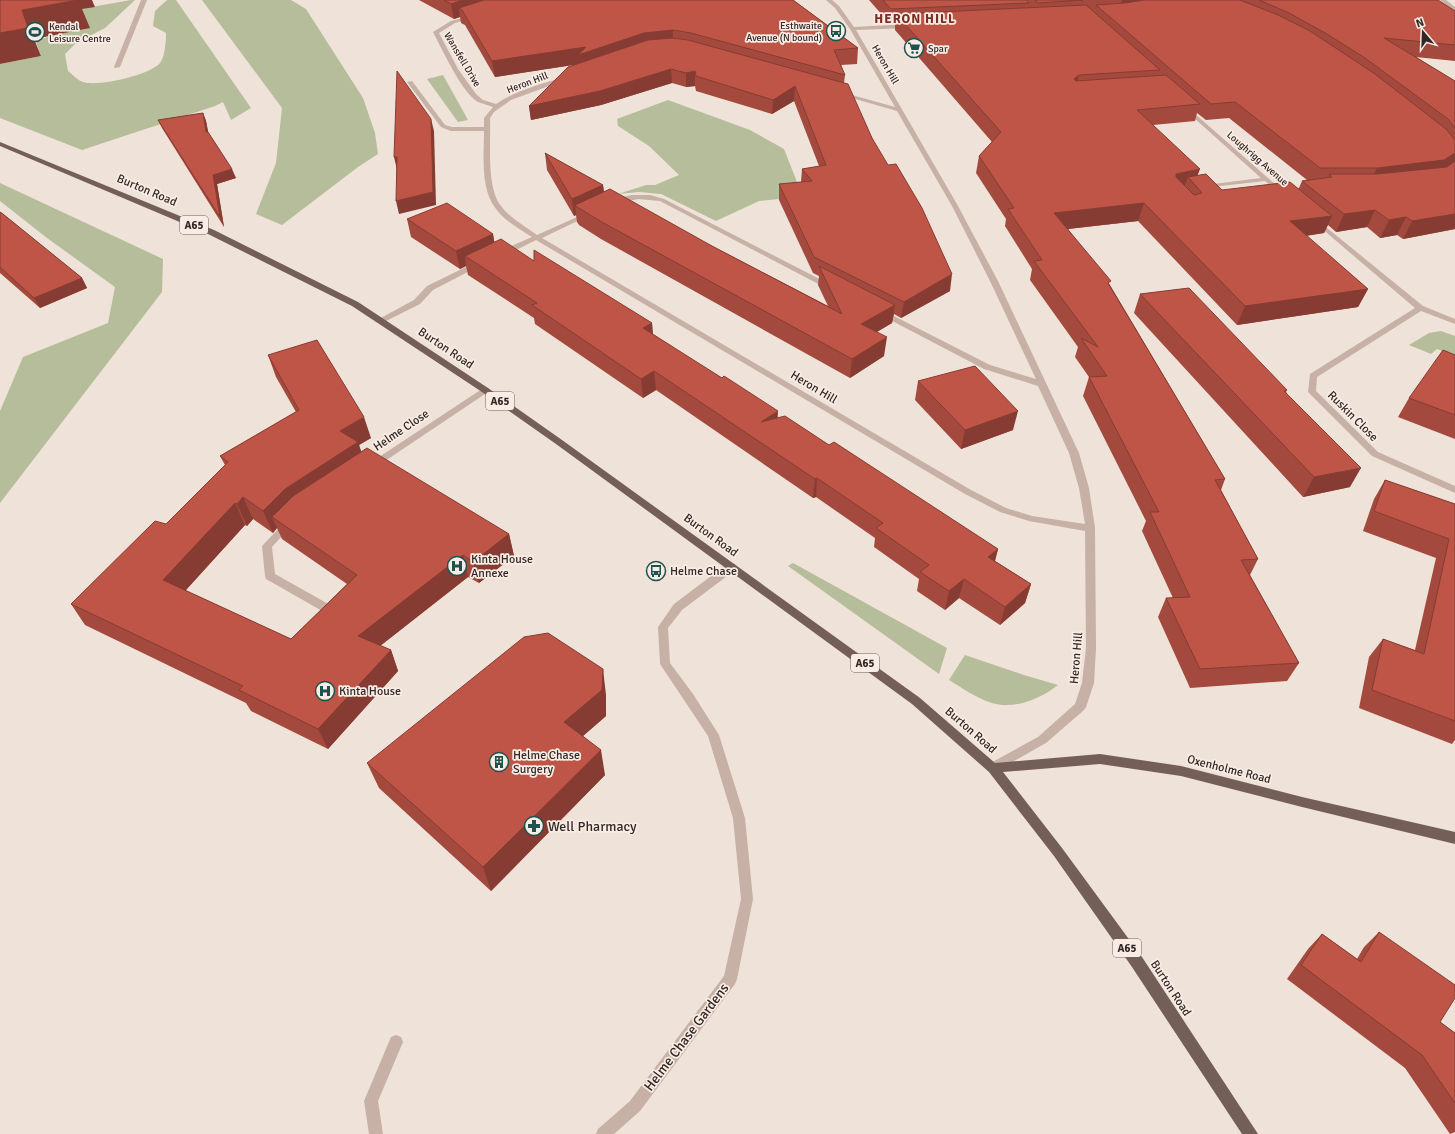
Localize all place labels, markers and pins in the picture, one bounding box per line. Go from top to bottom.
place label: Esthwaite Avenue (N bound) [746,20,822,44]
bus stop icon: Esthwaite Avenue (N bound) [825,20,847,42]
sports icon: Kendal Leisure Centre [24,21,46,43]
place label: Kendal Leisure Centre [49,21,111,45]
supermarket icon: Spar [903,37,925,59]
place label: Spar [928,43,948,55]
place label: Kinta House Annexe [471,552,533,581]
hospital icon: Kinta House Annexe [446,555,468,577]
bus stop icon: Helme Chase [645,560,667,582]
place label: Helme Chase [670,564,737,579]
hospital icon: Kinta House [314,680,336,702]
place label: Kinta House [339,684,401,699]
place label: Helme Chase Surgery [513,748,580,777]
building icon: Helme Chase Surgery [488,751,510,773]
pharmacy icon: Well Pharmacy [523,815,545,837]
place label: Well Pharmacy [548,818,637,835]

